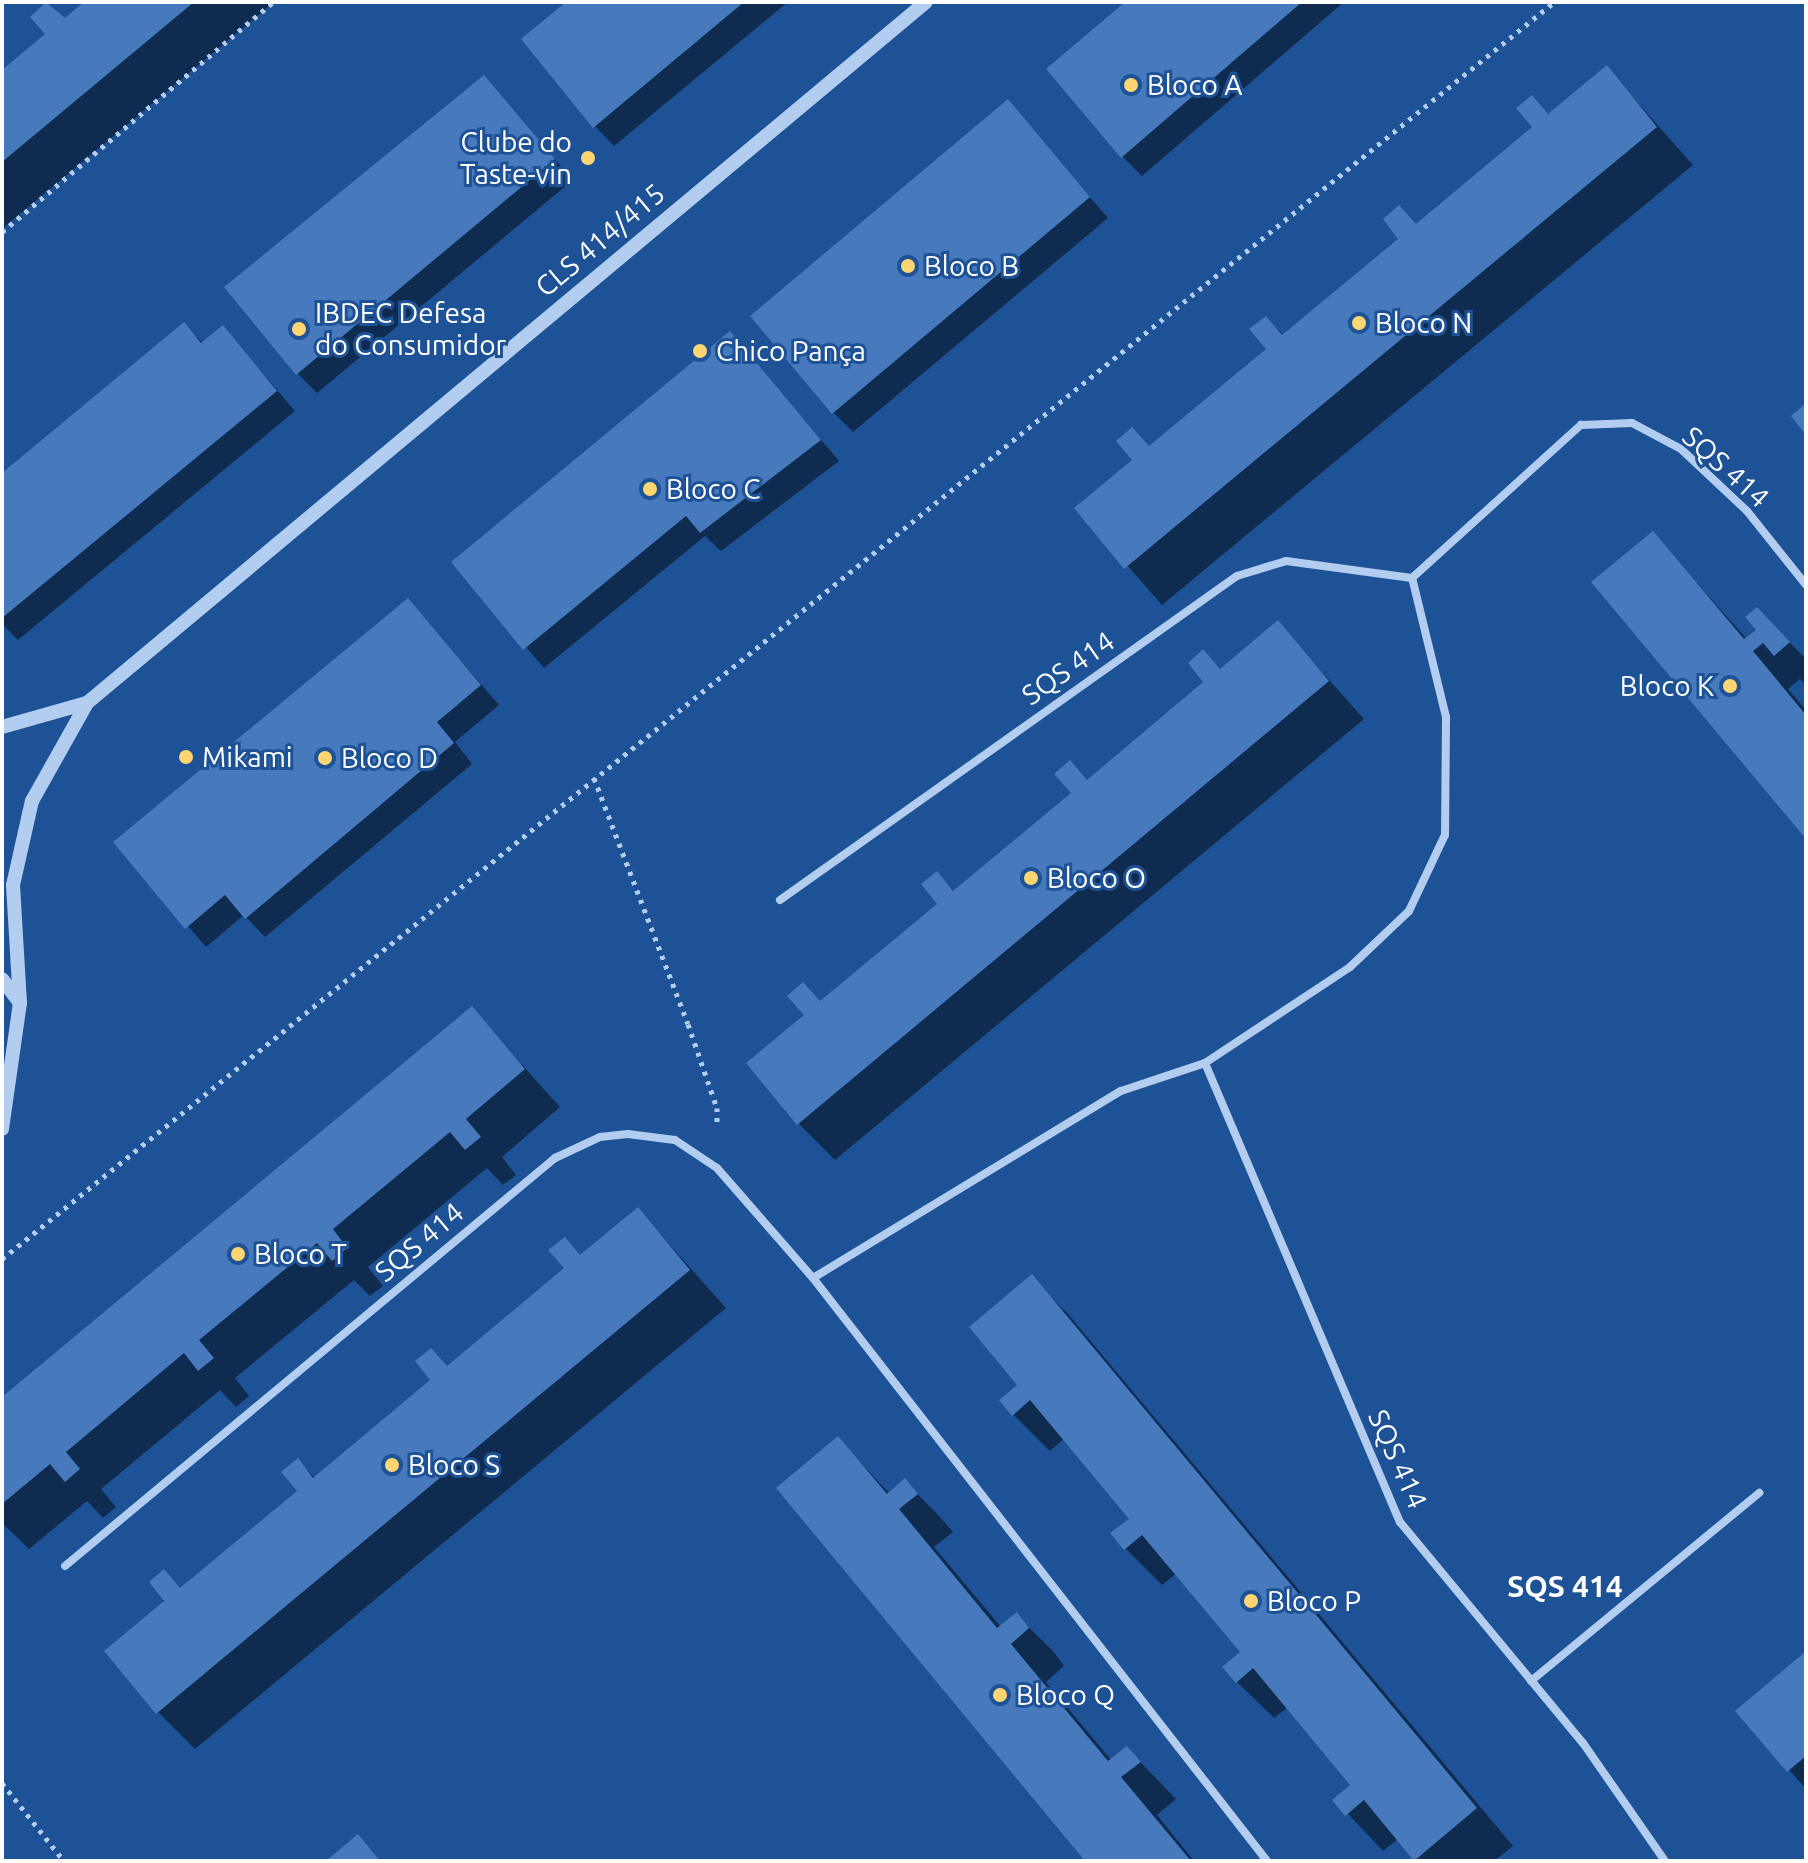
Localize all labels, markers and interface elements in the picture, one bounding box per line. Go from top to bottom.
place label: Bloco A [1147,68,1242,102]
marker: Bloco A [1122,76,1140,94]
place label: Clube do Taste-vin [460,125,572,191]
marker: Clube do Taste-vin [579,149,597,167]
street label: CLS 414/415 [529,176,671,304]
place label: Bloco B [924,249,1019,283]
marker: Bloco B [899,257,917,275]
place label: IBDEC Defesa do Consumidor [315,296,506,362]
place label: Bloco N [1375,306,1472,340]
marker: Bloco N [1350,314,1368,332]
marker: IBDEC Defesa do Consumidor [290,320,308,338]
place label: Chico Pança [716,334,866,368]
marker: Chico Pança [691,342,709,360]
street label: SQS 414 [1676,419,1776,515]
place label: Bloco C [666,472,760,506]
marker: Bloco C [641,480,659,498]
street label: SQS 414 [1015,624,1121,712]
place label: Bloco K [1620,669,1714,703]
marker: Bloco K [1721,677,1739,695]
place label: Mikami [202,740,293,774]
place label: Bloco D [341,741,438,775]
marker: Mikami [177,748,195,766]
marker: Bloco D [316,749,334,767]
place label: Bloco O [1047,861,1146,895]
marker: Bloco O [1022,869,1040,887]
street label: SQS 414 [368,1195,470,1289]
place label: Bloco T [254,1237,347,1271]
marker: Bloco T [229,1245,247,1263]
street label: SQS 414 [1361,1404,1435,1514]
place label: Bloco S [408,1448,500,1482]
marker: Bloco S [383,1456,401,1474]
district label: SQS 414 [1507,1568,1623,1604]
place label: Bloco P [1267,1584,1361,1618]
marker: Bloco P [1242,1592,1260,1610]
place label: Bloco Q [1016,1678,1115,1712]
marker: Bloco Q [991,1686,1009,1704]

